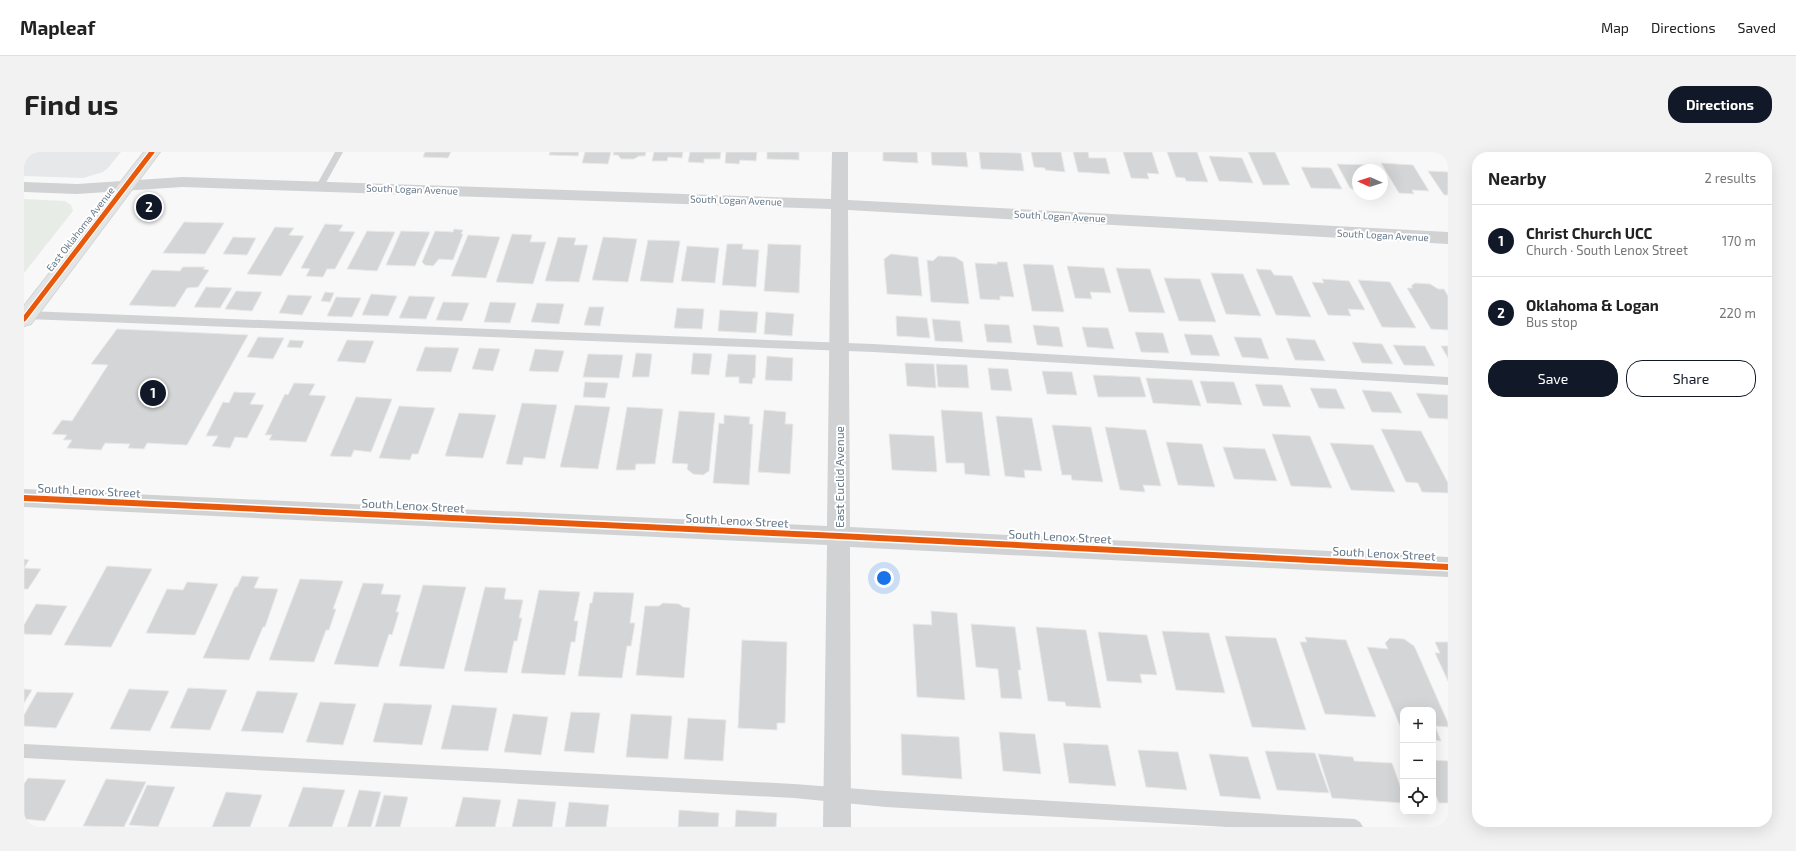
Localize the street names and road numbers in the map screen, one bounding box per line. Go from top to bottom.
street label: South Logan Avenue [366,181,458,197]
street label: East Oklahoma Avenue [43,184,117,274]
street label: South Logan Avenue [690,192,782,208]
street label: South Logan Avenue [1014,208,1106,224]
street label: South Logan Avenue [1337,227,1429,243]
street label: East Euclid Avenue [832,426,846,528]
street label: South Lenox Street [37,480,141,500]
street label: South Lenox Street [361,495,465,515]
street label: South Lenox Street [685,510,789,530]
street label: South Lenox Street [1008,526,1112,546]
street label: South Lenox Street [1332,543,1436,563]

